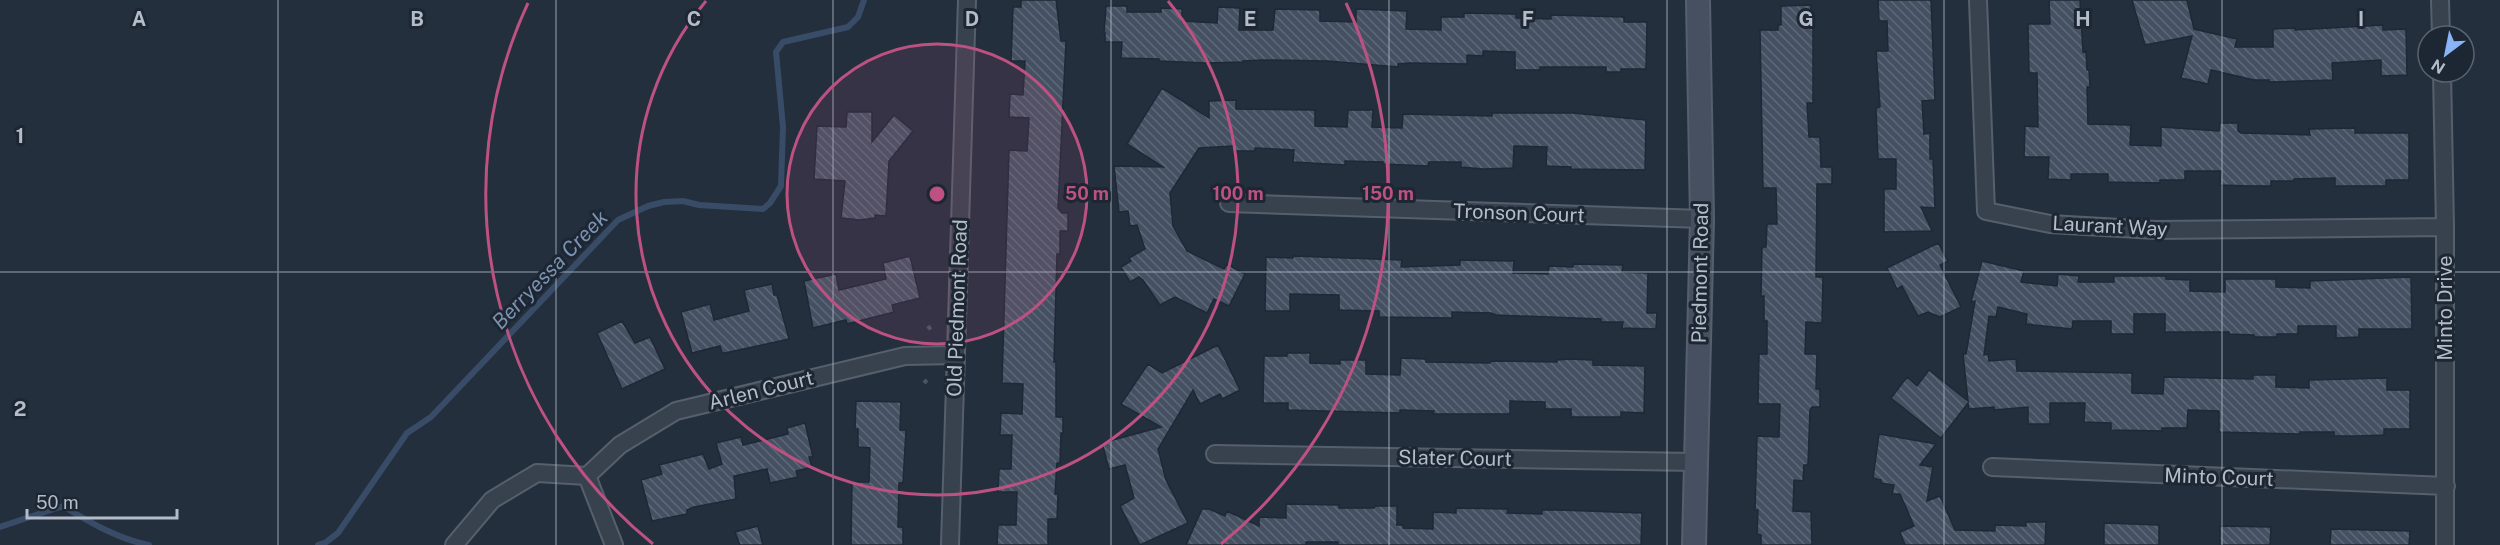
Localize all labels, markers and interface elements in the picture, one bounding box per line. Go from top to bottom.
text: A [132,7,146,31]
text: B [410,7,424,31]
text: C [687,7,701,31]
text: D [965,7,979,31]
text: E [1244,7,1256,31]
text: F [1522,7,1534,31]
text: G [1798,7,1814,31]
text: H [2075,7,2091,31]
text: I [2358,7,2364,31]
north arrow [2416,24,2476,84]
text: N [2428,55,2449,78]
text: 1 [16,124,24,148]
text: 50 m [1065,183,1109,204]
text: 100 m [1212,183,1264,204]
text: 150 m [1362,183,1414,204]
centre of rings [927,184,947,204]
street label: Tronson Court [1453,199,1585,227]
street label: Piedmont Road [1687,202,1713,344]
water label: Berryessa Creek [487,205,613,334]
street label: Laurant Way [2052,211,2169,241]
street label: Old Piedmont Road [942,219,972,397]
street label: Minto Drive [2433,255,2457,361]
street label: Arlen Court [706,365,816,415]
text: 2 [14,397,26,421]
street label: Slater Court [1398,445,1512,471]
street label: Minto Court [2164,463,2274,491]
scale bar [27,482,177,520]
text: 50 m [36,492,79,513]

